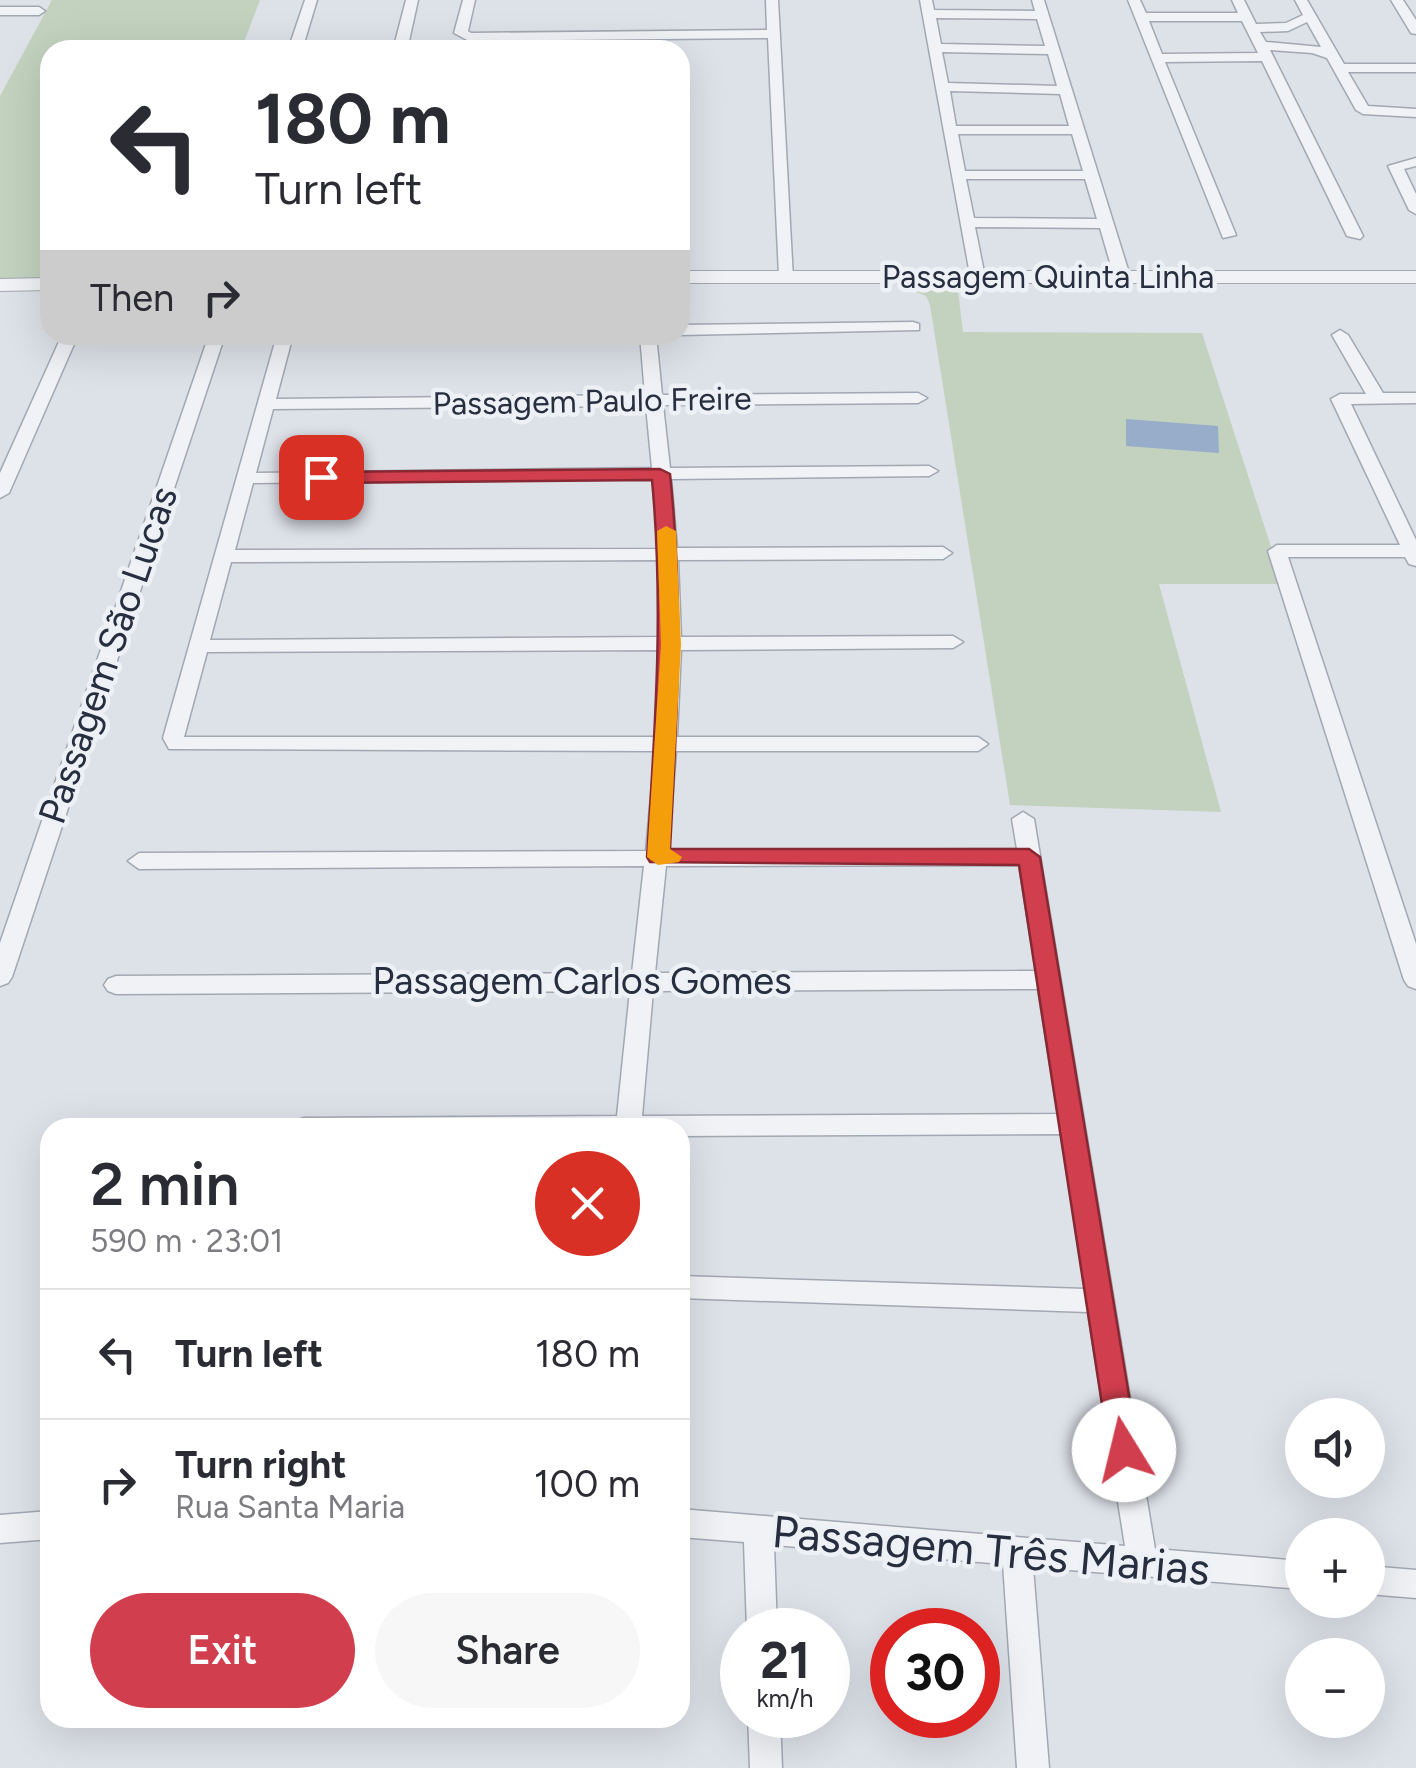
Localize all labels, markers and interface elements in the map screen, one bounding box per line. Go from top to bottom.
text: 180 m [255,76,450,161]
icon: left [90,80,220,210]
text: Turn left [255,161,422,215]
street label: Passagem Quinta Linha [882,258,1214,296]
icon: right [194,270,249,325]
text: Then [90,275,174,321]
street label: Passagem Paulo Freire [432,379,752,423]
pin [279,435,364,520]
icon: arrive [294,450,349,505]
street label: Passagem São Lucas [29,480,187,830]
street label: Passagem Carlos Gomes [372,958,792,1004]
text: 2 min [90,1148,239,1220]
button: close [535,1151,640,1256]
text: 590 m · 23:01 [90,1222,283,1260]
icon: left [90,1327,145,1382]
text: Turn left [175,1331,323,1377]
text: 180 m [535,1331,640,1377]
position arrow [1072,1398,1176,1502]
map controls [1285,1398,1385,1738]
button: sound [1285,1398,1385,1498]
text: Turn right [175,1442,347,1488]
icon: right [90,1457,145,1512]
text: 100 m [534,1461,640,1507]
text: Rua Santa Maria [175,1488,405,1526]
street label: Passagem Três Marias [770,1504,1212,1596]
button: + [1285,1518,1385,1618]
button: Exit [90,1593,355,1708]
button: Share [375,1593,640,1708]
speed limit sign: 30 [870,1608,1000,1738]
text: 21 [760,1630,810,1691]
button: − [1285,1638,1385,1738]
text: km/h [756,1683,814,1713]

